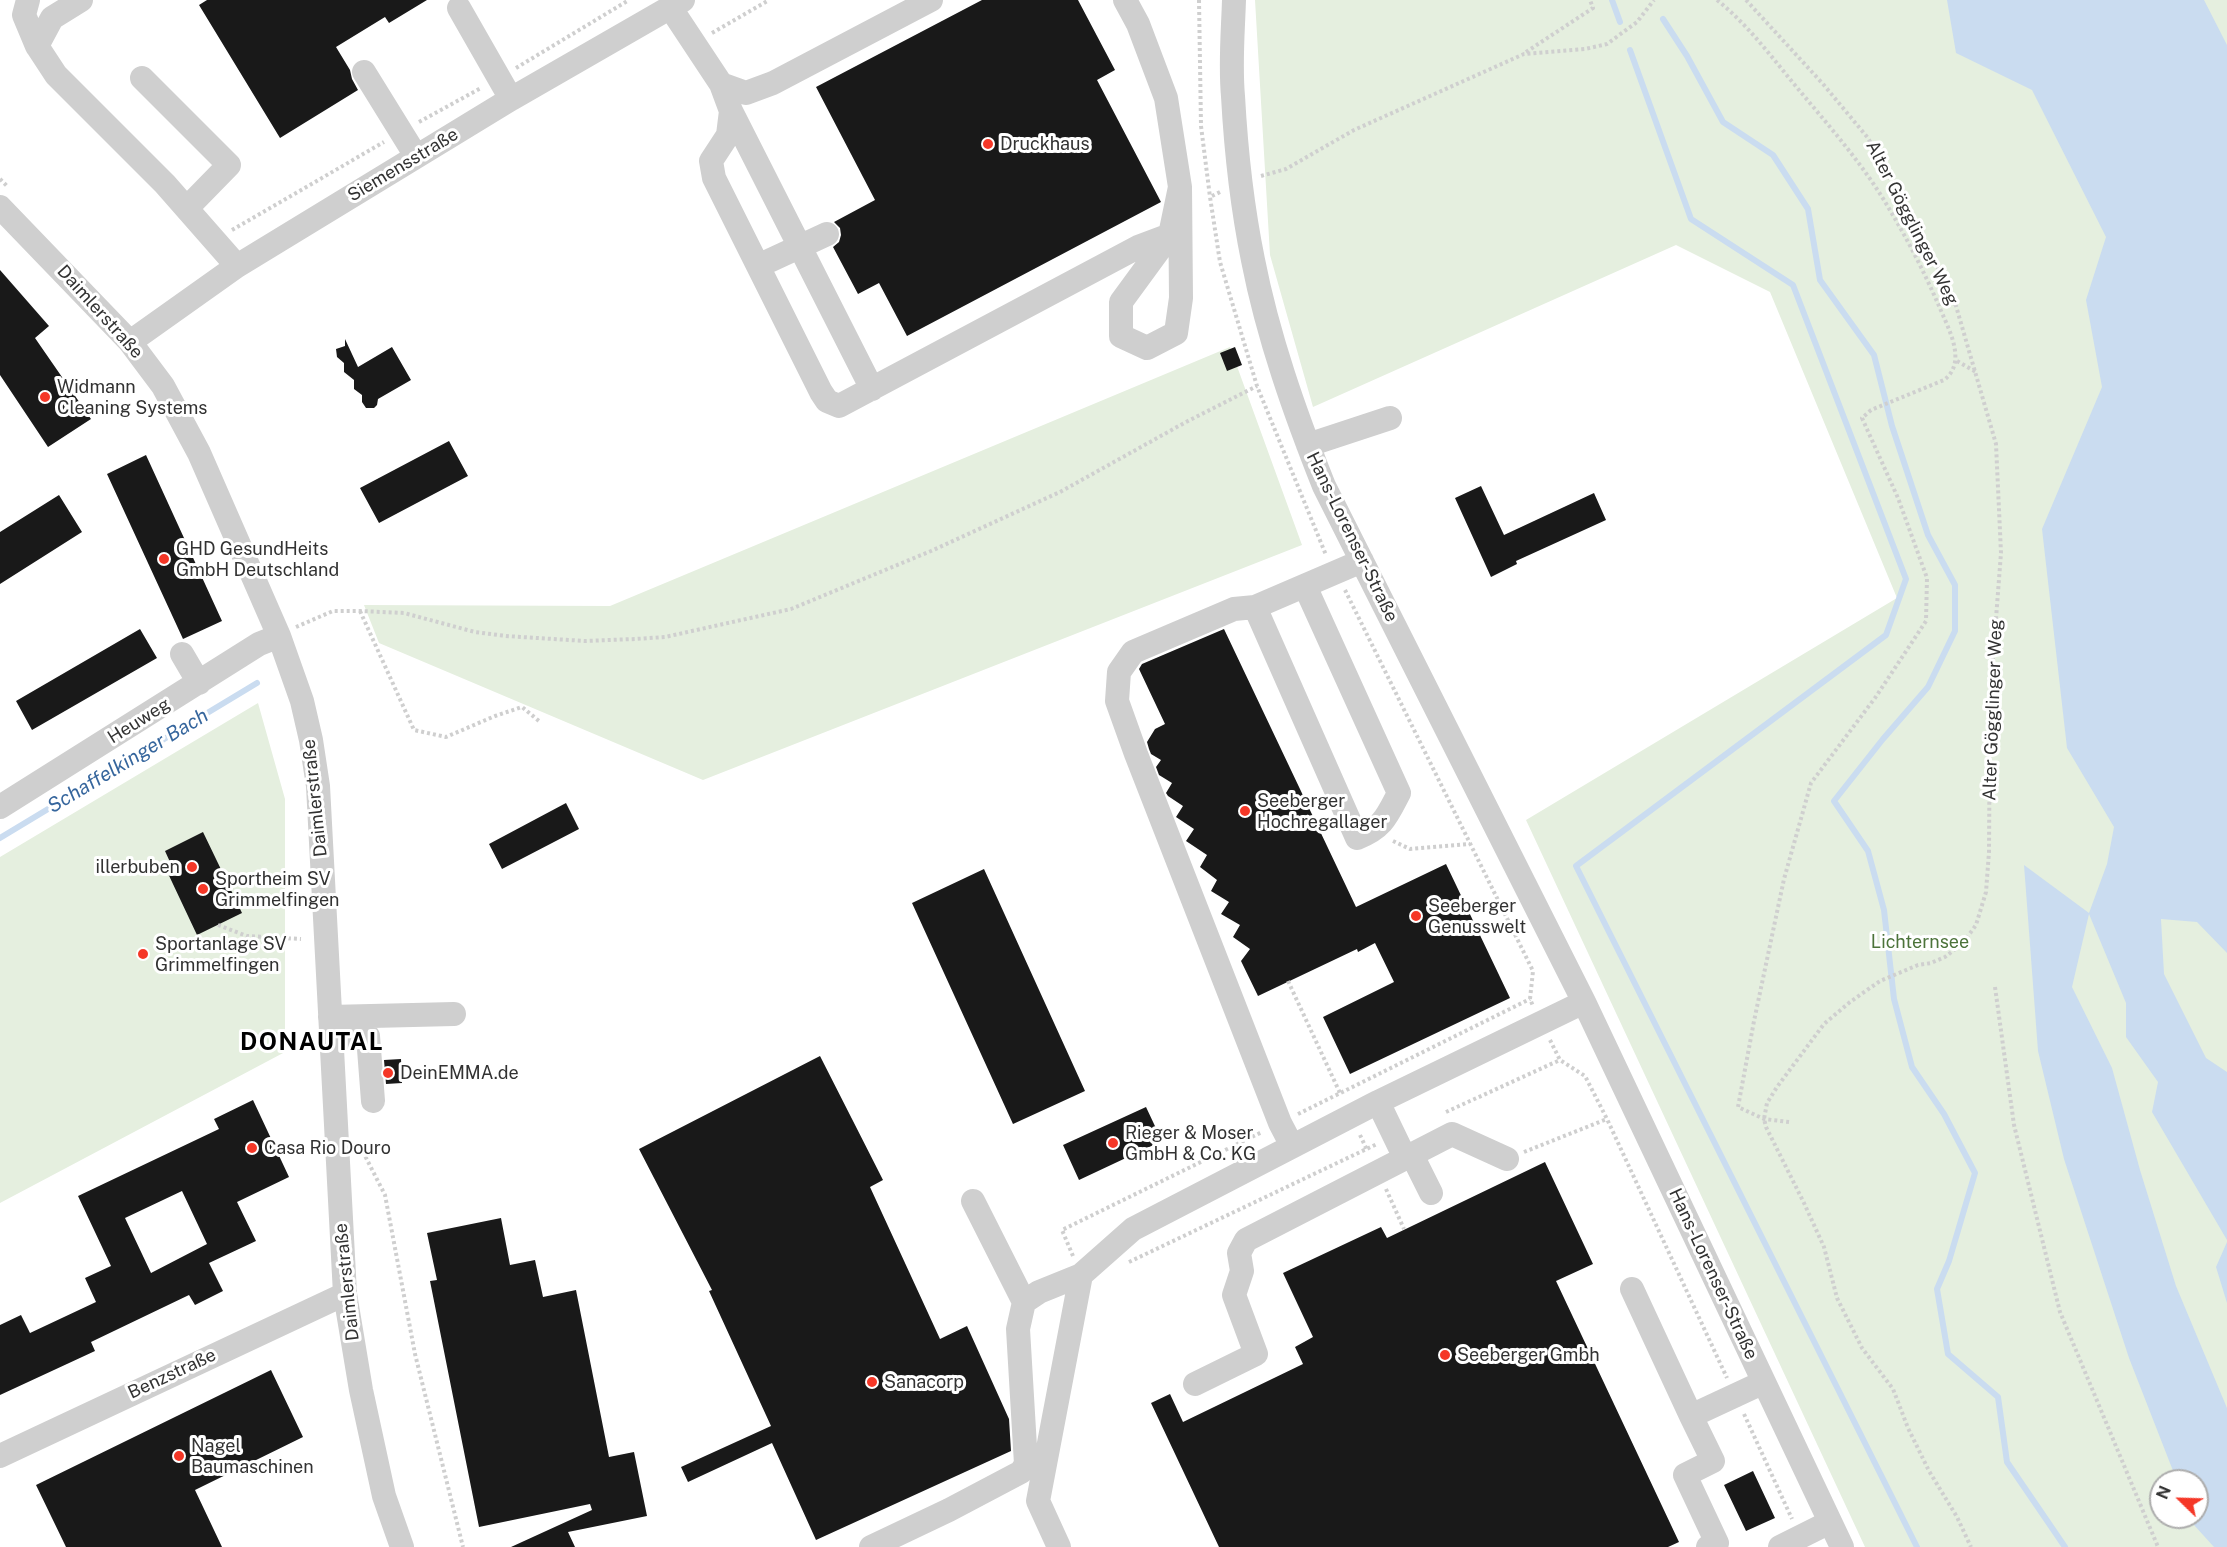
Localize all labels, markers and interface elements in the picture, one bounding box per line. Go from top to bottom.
street label: Siemensstraße [344,123,462,207]
place label: Druckhaus [1000,133,1090,155]
marker: Druckhaus [981,137,995,151]
street label: Alter Gögglinger Weg [1861,137,1963,309]
street label: Daimlerstraße [52,261,148,363]
place label: Widmann Cleaning Systems [57,376,207,418]
marker: Widmann Cleaning Systems [38,390,52,404]
street label: Hans-Lorenser-Straße [1301,449,1403,625]
place label: GHD GesundHeits GmbH Deutschland [176,538,339,580]
marker: GHD GesundHeits GmbH Deutschland [157,552,171,566]
street label: Alter Gögglinger Weg [1979,619,2007,801]
street label: Heuweg [104,693,174,749]
water label: Schaffelkinger Bach [43,703,213,819]
street label: Daimlerstraße [298,738,332,858]
place label: Seeberger Hochregallager [1257,790,1387,832]
marker: Seeberger Hochregallager [1238,804,1252,818]
place label: illerbuben [95,856,180,878]
marker: illerbuben [185,860,199,874]
place label: Sportheim SV Grimmelfingen [215,868,339,910]
marker: Sportheim SV Grimmelfingen [196,882,210,896]
place label: Seeberger Genusswelt [1428,895,1526,938]
marker: Seeberger Genusswelt [1409,909,1423,923]
park label: Lichternsee [1871,931,1969,953]
place label: Sportanlage SV Grimmelfingen [155,933,287,976]
marker: Sportanlage SV Grimmelfingen [136,947,150,961]
district label: DONAUTAL [240,1029,384,1057]
place label: DeinEMMA.de [400,1062,519,1084]
marker: DeinEMMA.de [381,1066,395,1080]
place label: Rieger & Moser GmbH & Co. KG [1125,1122,1256,1164]
marker: Rieger & Moser GmbH & Co. KG [1106,1136,1120,1150]
place label: Casa Rio Douro [264,1137,391,1159]
marker: Casa Rio Douro [245,1141,259,1155]
street label: Hans-Lorenser-Straße [1664,1185,1762,1363]
street label: Daimlerstraße [330,1222,364,1342]
street label: Benzstraße [125,1344,219,1404]
place label: Seeberger Gmbh [1457,1344,1600,1366]
marker: Seeberger Gmbh [1438,1348,1452,1362]
place label: Sanacorp [884,1371,964,1393]
marker: Sanacorp [865,1375,879,1389]
place label: Nagel Baumaschinen [191,1435,314,1478]
marker: Nagel Baumaschinen [172,1449,186,1463]
north arrow [2149,1469,2209,1529]
text: N [2153,1483,2175,1502]

